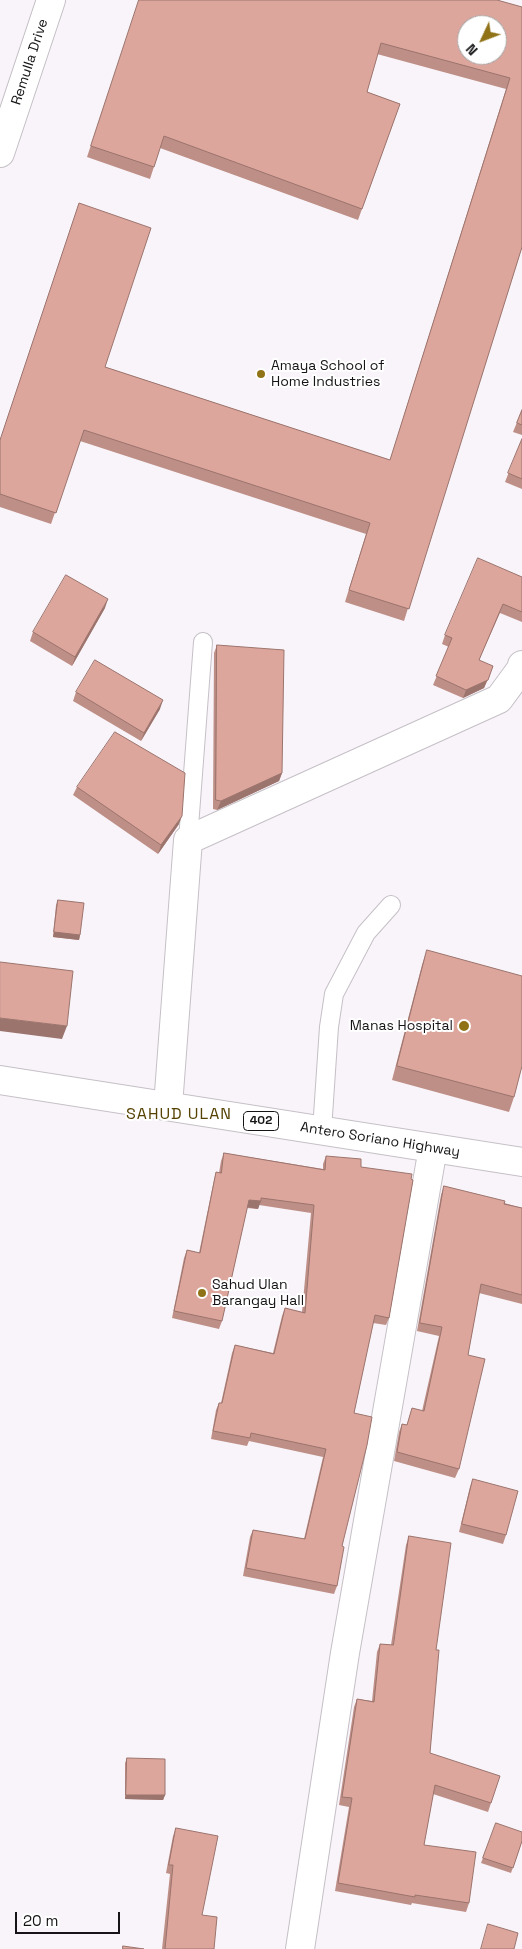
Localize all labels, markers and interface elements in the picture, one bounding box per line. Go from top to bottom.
north arrow [457,15,507,65]
street label: Remulla Drive [8,17,52,107]
text: N [462,40,482,59]
place label: Amaya School of Home Industries [271,358,384,391]
marker: Amaya School of Home Industries [255,368,267,380]
place label: Manas Hospital [350,1018,453,1034]
marker: Manas Hospital [457,1019,471,1033]
district label: SAHUD ULAN [125,1105,233,1125]
road number: 402 [244,1112,278,1130]
street label: Antero Soriano Highway [299,1119,461,1161]
place label: Sahud Ulan Barangay Hall [212,1277,304,1310]
marker: Sahud Ulan Barangay Hall [196,1287,208,1299]
scale bar [18,1902,122,1934]
text: 20 m [23,1911,58,1930]

